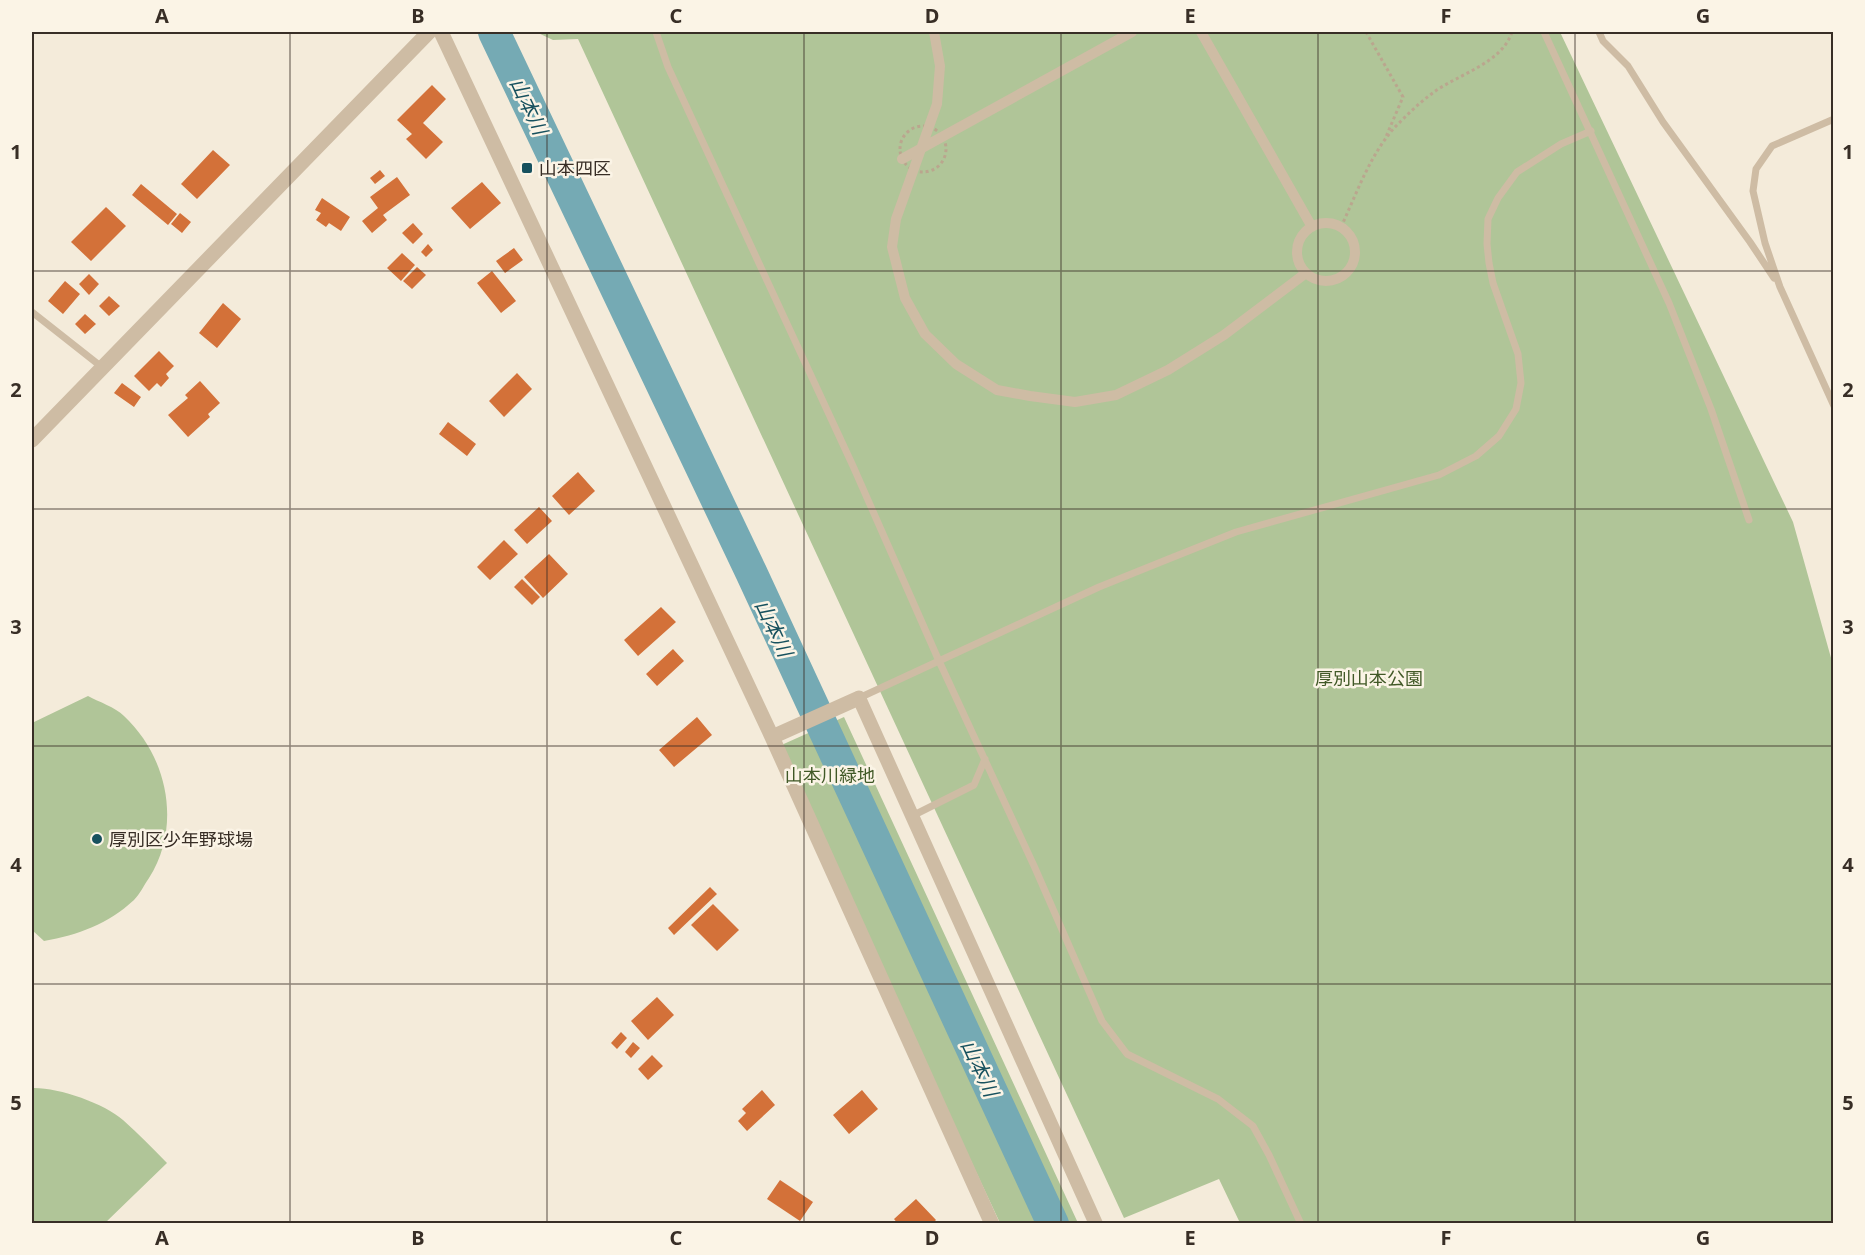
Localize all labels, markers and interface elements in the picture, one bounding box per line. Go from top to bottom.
text: A [155,2,169,29]
text: B [411,2,425,29]
text: C [670,2,683,29]
text: D [925,2,939,29]
text: E [1184,2,1196,29]
text: F [1441,2,1451,29]
text: G [1696,2,1710,29]
water label: 山本川 [504,73,555,141]
text: 1 [10,138,22,165]
text: 1 [1842,138,1854,165]
place label: 山本四区 [539,156,611,180]
marker: 山本四区 [520,161,534,175]
text: 2 [10,376,22,403]
text: 2 [1842,376,1854,403]
water label: 山本川 [749,595,800,663]
text: 3 [10,613,22,640]
text: 3 [1842,613,1854,640]
park label: 厚別山本公園 [1315,666,1423,690]
park label: 山本川緑地 [785,763,875,787]
place label: 厚別区少年野球場 [109,827,253,851]
marker: 厚別区少年野球場 [90,832,104,846]
text: 4 [10,851,22,878]
text: 4 [1842,851,1854,878]
water label: 山本川 [955,1035,1006,1103]
text: 5 [10,1089,22,1116]
text: 5 [1842,1089,1854,1116]
text: A [155,1224,169,1251]
text: B [411,1224,425,1251]
text: C [670,1224,683,1251]
text: D [925,1224,939,1251]
text: E [1184,1224,1196,1251]
text: F [1441,1224,1451,1251]
text: G [1696,1224,1710,1251]

